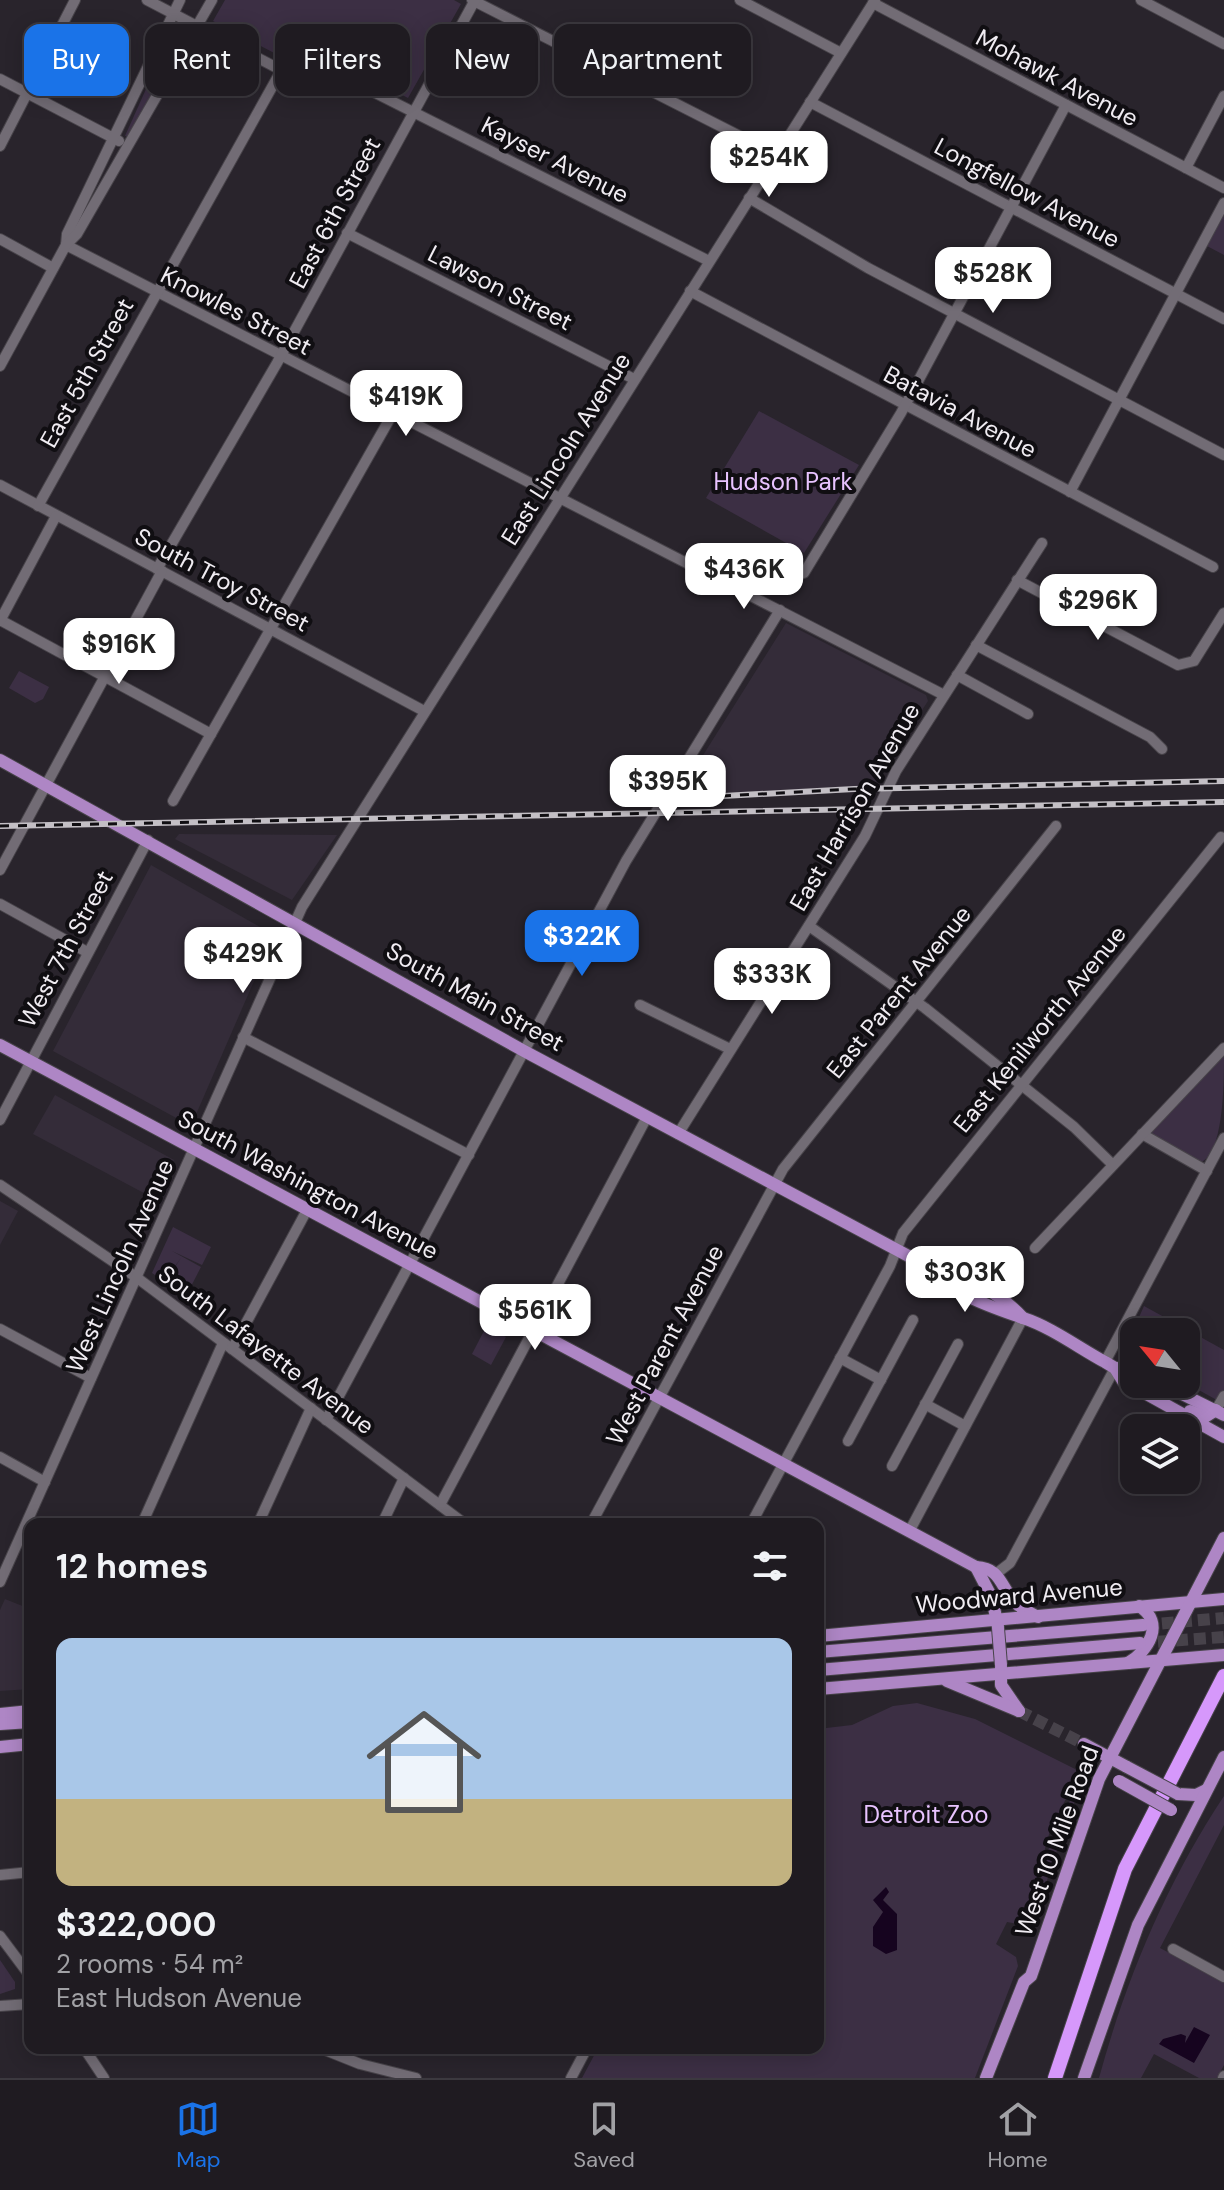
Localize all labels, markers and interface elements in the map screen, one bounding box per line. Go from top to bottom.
street label: Mohawk Avenue [971,22,1144,133]
chip: Buy [24,24,129,96]
chip: Rent [145,24,259,96]
chip: Filters [275,24,410,96]
chip: New [426,24,538,96]
chip: Apartment [554,24,751,96]
street label: Kayser Avenue [476,109,634,210]
pin: $254K [713,131,825,199]
street label: Longfellow Avenue [929,131,1125,255]
street label: East 6th Street [282,132,387,294]
text: $254K [729,140,809,174]
street label: Lawson Street [423,238,578,337]
pin: $528K [937,247,1049,315]
text: $528K [953,256,1033,290]
street label: Knowles Street [156,259,317,362]
street label: East 5th Street [33,293,140,453]
street label: East Lincoln Avenue [494,347,637,551]
street label: Batavia Avenue [879,358,1042,465]
pin: $419K [350,370,462,438]
text: $419K [368,379,444,413]
park label: Hudson Park [714,466,852,497]
street label: South Troy Street [130,521,315,639]
pin: $436K [688,543,800,611]
text: $436K [703,552,785,586]
pin: $296K [1042,574,1154,642]
text: $296K [1058,583,1138,617]
pin: $916K [63,618,175,686]
text: $916K [82,627,156,661]
street label: East Harrison Avenue [782,697,927,916]
pin: $395K [612,755,724,823]
text: $395K [628,764,708,798]
street label: West 7th Street [11,865,120,1033]
street label: East Parent Avenue [819,899,978,1084]
pin: $322K [526,910,638,978]
text: $322K [543,919,621,953]
street label: East Kenilworth Avenue [946,919,1133,1139]
pin: $429K [187,927,299,995]
street label: South Main Street [381,935,570,1058]
text: $429K [203,936,284,970]
pin: $333K [716,948,828,1016]
text: $333K [732,957,812,991]
street label: South Washington Avenue [173,1103,444,1266]
street label: West Lincoln Avenue [59,1154,181,1377]
street label: West Parent Avenue [599,1239,730,1450]
pin: $303K [909,1246,1021,1314]
text: $303K [924,1255,1006,1289]
street label: South Lafayette Avenue [152,1258,381,1441]
pin: $561K [479,1284,591,1352]
text: $561K [498,1293,572,1327]
north arrow [1120,1318,1200,1398]
map controls [1120,1318,1200,1494]
button: layers [1120,1414,1200,1494]
text: 12 homes [56,1544,208,1589]
icon: filters [748,1544,792,1588]
street label: Woodward Avenue [914,1571,1124,1620]
icon: home [352,1690,496,1834]
street label: West 10 Mile Road [1008,1741,1105,1940]
park label: Detroit Zoo [864,1799,988,1830]
text: $322,000 [56,1902,216,1947]
text: 2 rooms · 54 m² [56,1947,243,1981]
text: East Hudson Avenue [56,1981,302,2015]
tab: Map [176,2097,221,2174]
tab: Saved [573,2097,635,2174]
tab: Home [988,2097,1048,2174]

